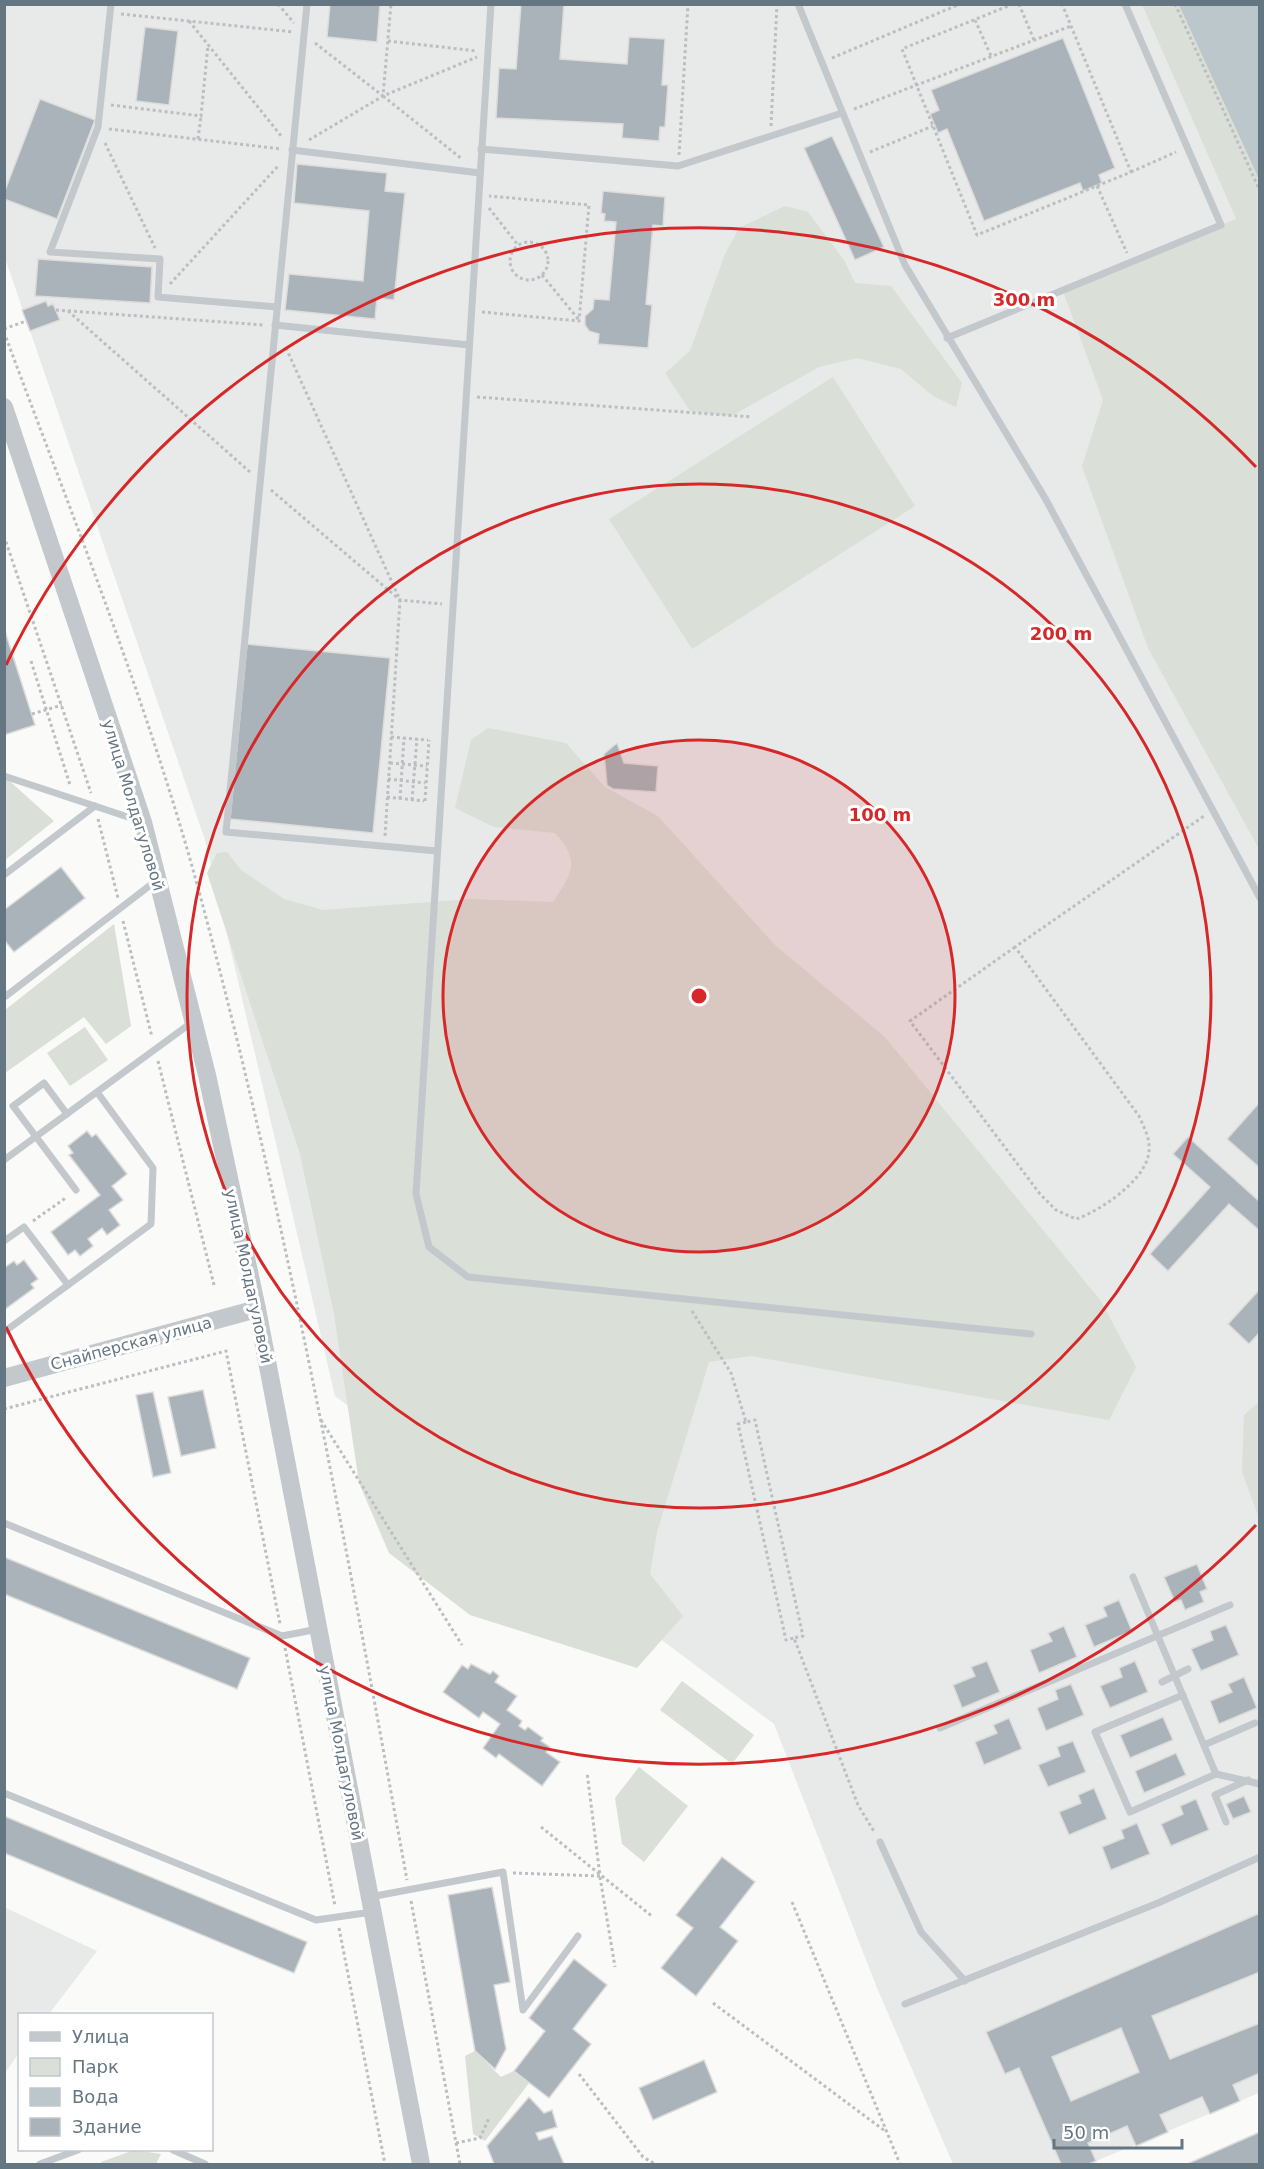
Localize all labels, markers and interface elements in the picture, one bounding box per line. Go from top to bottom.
text: 300 m [993,289,1055,310]
text: 200 m [1030,623,1092,644]
street label: улица Молдагуловой [98,717,169,893]
text: 100 m [849,804,911,825]
centre of rings [689,986,709,1006]
street label: улица Молдагуловой [221,1187,276,1365]
street label: Снайперская улица [48,1313,214,1374]
street label: улица Молдагуловой [315,1664,368,1842]
legend [18,2013,213,2151]
text: Улица [72,2026,129,2047]
text: Парк [72,2056,119,2077]
text: Вода [72,2086,119,2107]
scale bar [1054,2112,1182,2150]
text: Здание [72,2116,142,2137]
text: 50 m [1063,2122,1109,2143]

